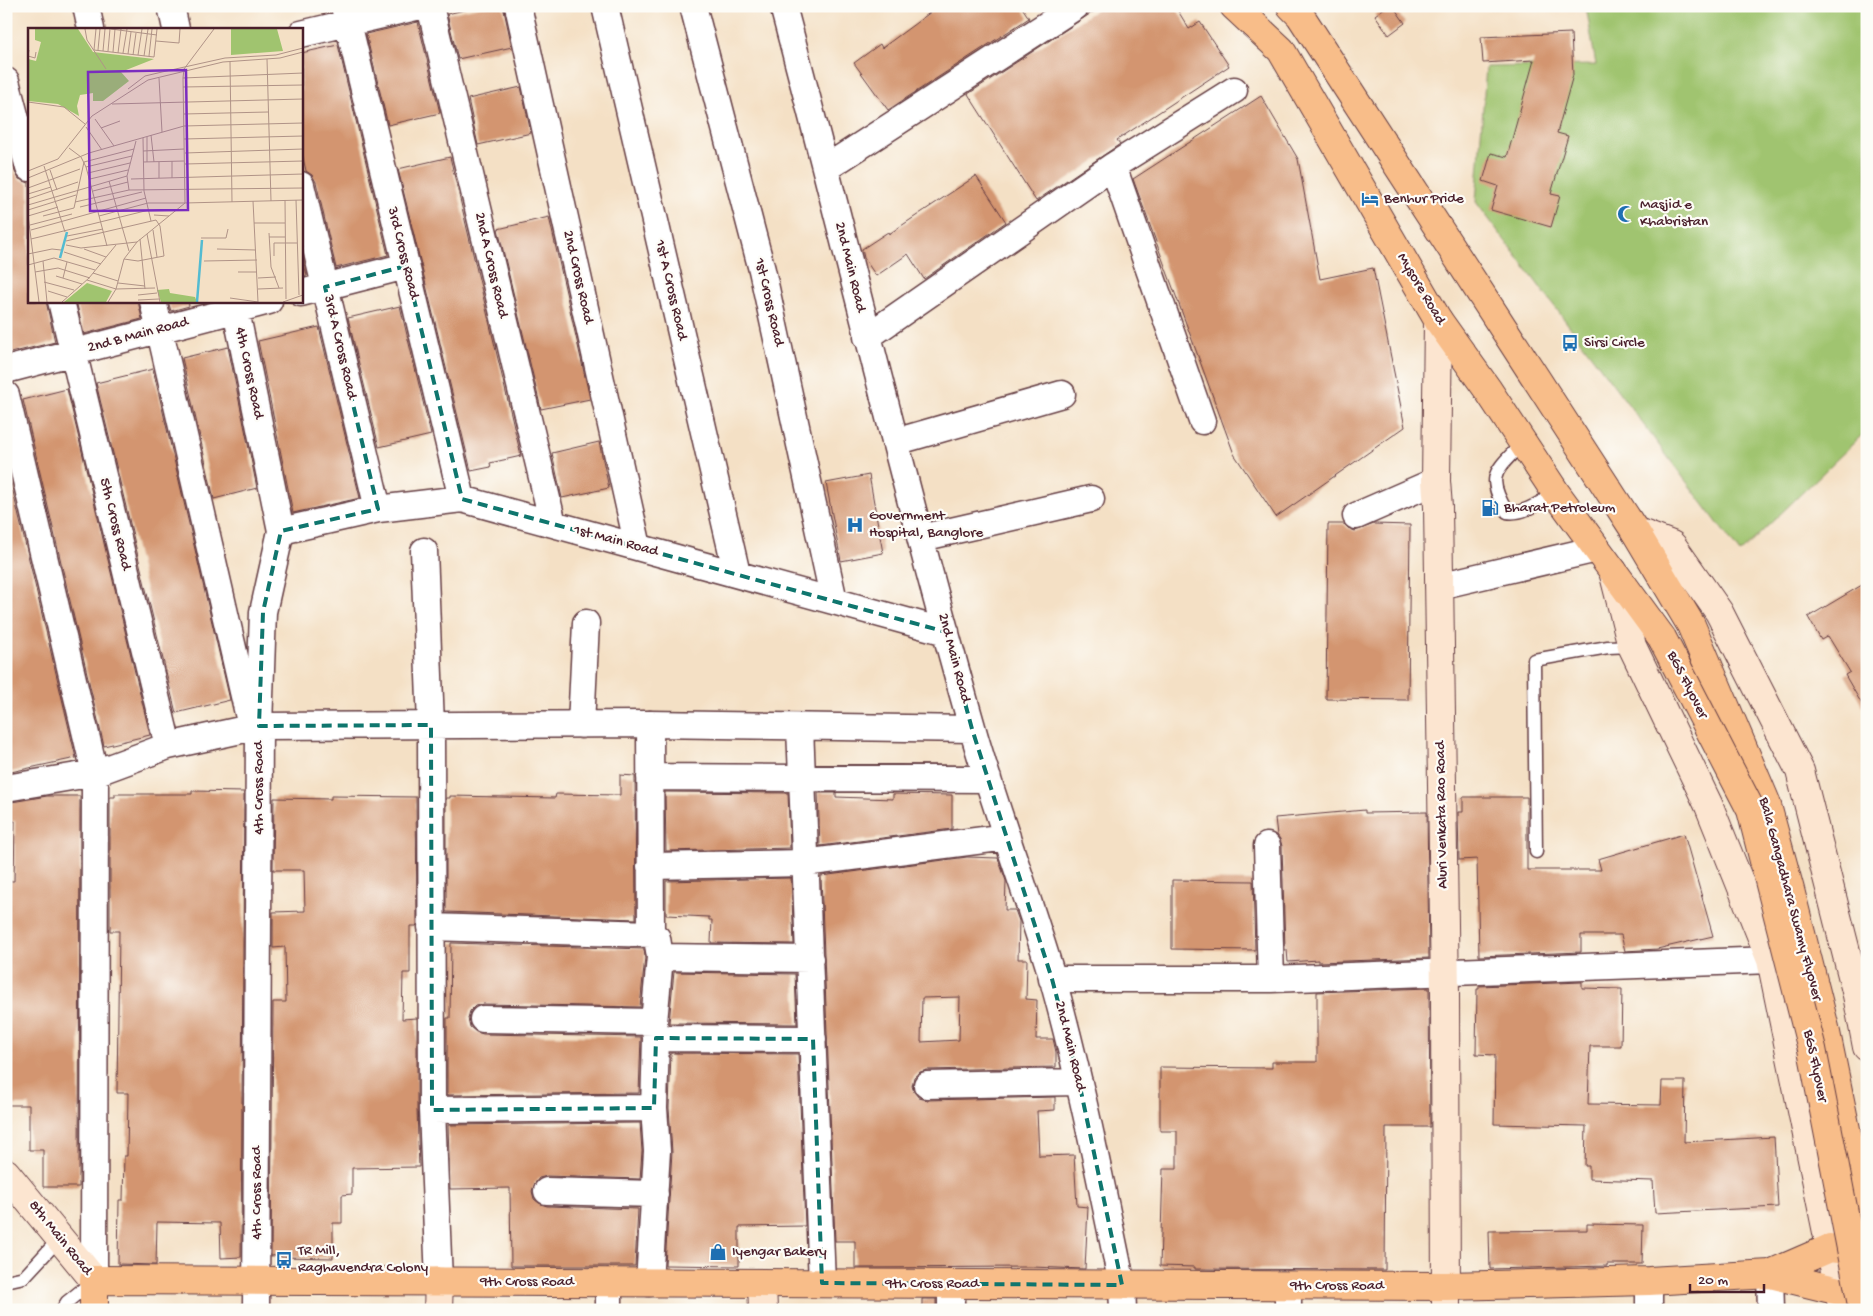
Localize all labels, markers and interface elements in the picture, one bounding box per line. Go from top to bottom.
inset map [28,28,302,302]
hotel icon: Benhur Pride [1360,189,1380,209]
place label: Benhur Pride [1383,190,1464,208]
place label: Masjid e Khabristan [1640,196,1708,231]
street label: 3rd Cross Road [383,204,423,302]
mosque icon: Masjid e Khabristan [1616,204,1636,224]
street label: 2nd A Cross Road [470,210,512,321]
street label: 2nd Main Road [830,220,870,315]
street label: 2nd Cross Road [558,228,598,327]
street label: 1st A Cross Road [651,237,692,343]
street label: Mysore Road [1393,250,1450,329]
street label: 1st Cross Road [750,255,788,349]
street label: 3rd A Cross Road [319,292,361,402]
street label: 2nd B Main Road [86,313,191,357]
street label: 4th Cross Road [230,325,268,422]
bus stop icon: Sirsi Circle [1560,333,1580,353]
place label: Sirsi Circle [1584,334,1645,352]
street label: 5th Cross Road [95,476,135,573]
fuel station icon: Bharat Petroleum [1480,498,1500,518]
place label: Bharat Petroleum [1503,499,1616,517]
place label: Government Hospital, Banglore [869,507,984,542]
hospital icon: Government Hospital, Banglore [845,515,865,535]
street label: 1st Main Road [571,521,661,561]
street label: 2nd Main Road [933,611,975,706]
street label: BGS Flyover [1662,647,1712,723]
street label: 4th Cross Road [250,740,268,835]
street label: Aluri Venkata Rao Road [1432,740,1452,889]
street label: Bala Gangadhara Swamy Flyover [1754,794,1826,1004]
street label: 2nd Main Road [1050,999,1090,1094]
street label: BGS Flyover [1798,1027,1832,1105]
street label: 4th Cross Road [248,1145,266,1240]
street label: 8th Main Road [24,1197,97,1280]
place label: TR Mill, Raghavendra Colony [297,1242,429,1277]
shop icon: Iyengar Bakery [708,1242,728,1262]
place label: Iyengar Bakery [732,1243,827,1261]
bus stop icon: TR Mill, Raghavendra Colony [274,1250,294,1270]
scale bar [1690,1261,1764,1293]
text: 20 m [1698,1272,1728,1290]
street label: 9th Cross Road [479,1273,575,1291]
street label: 9th Cross Road [884,1275,980,1293]
street label: 9th Cross Road [1289,1277,1385,1295]

